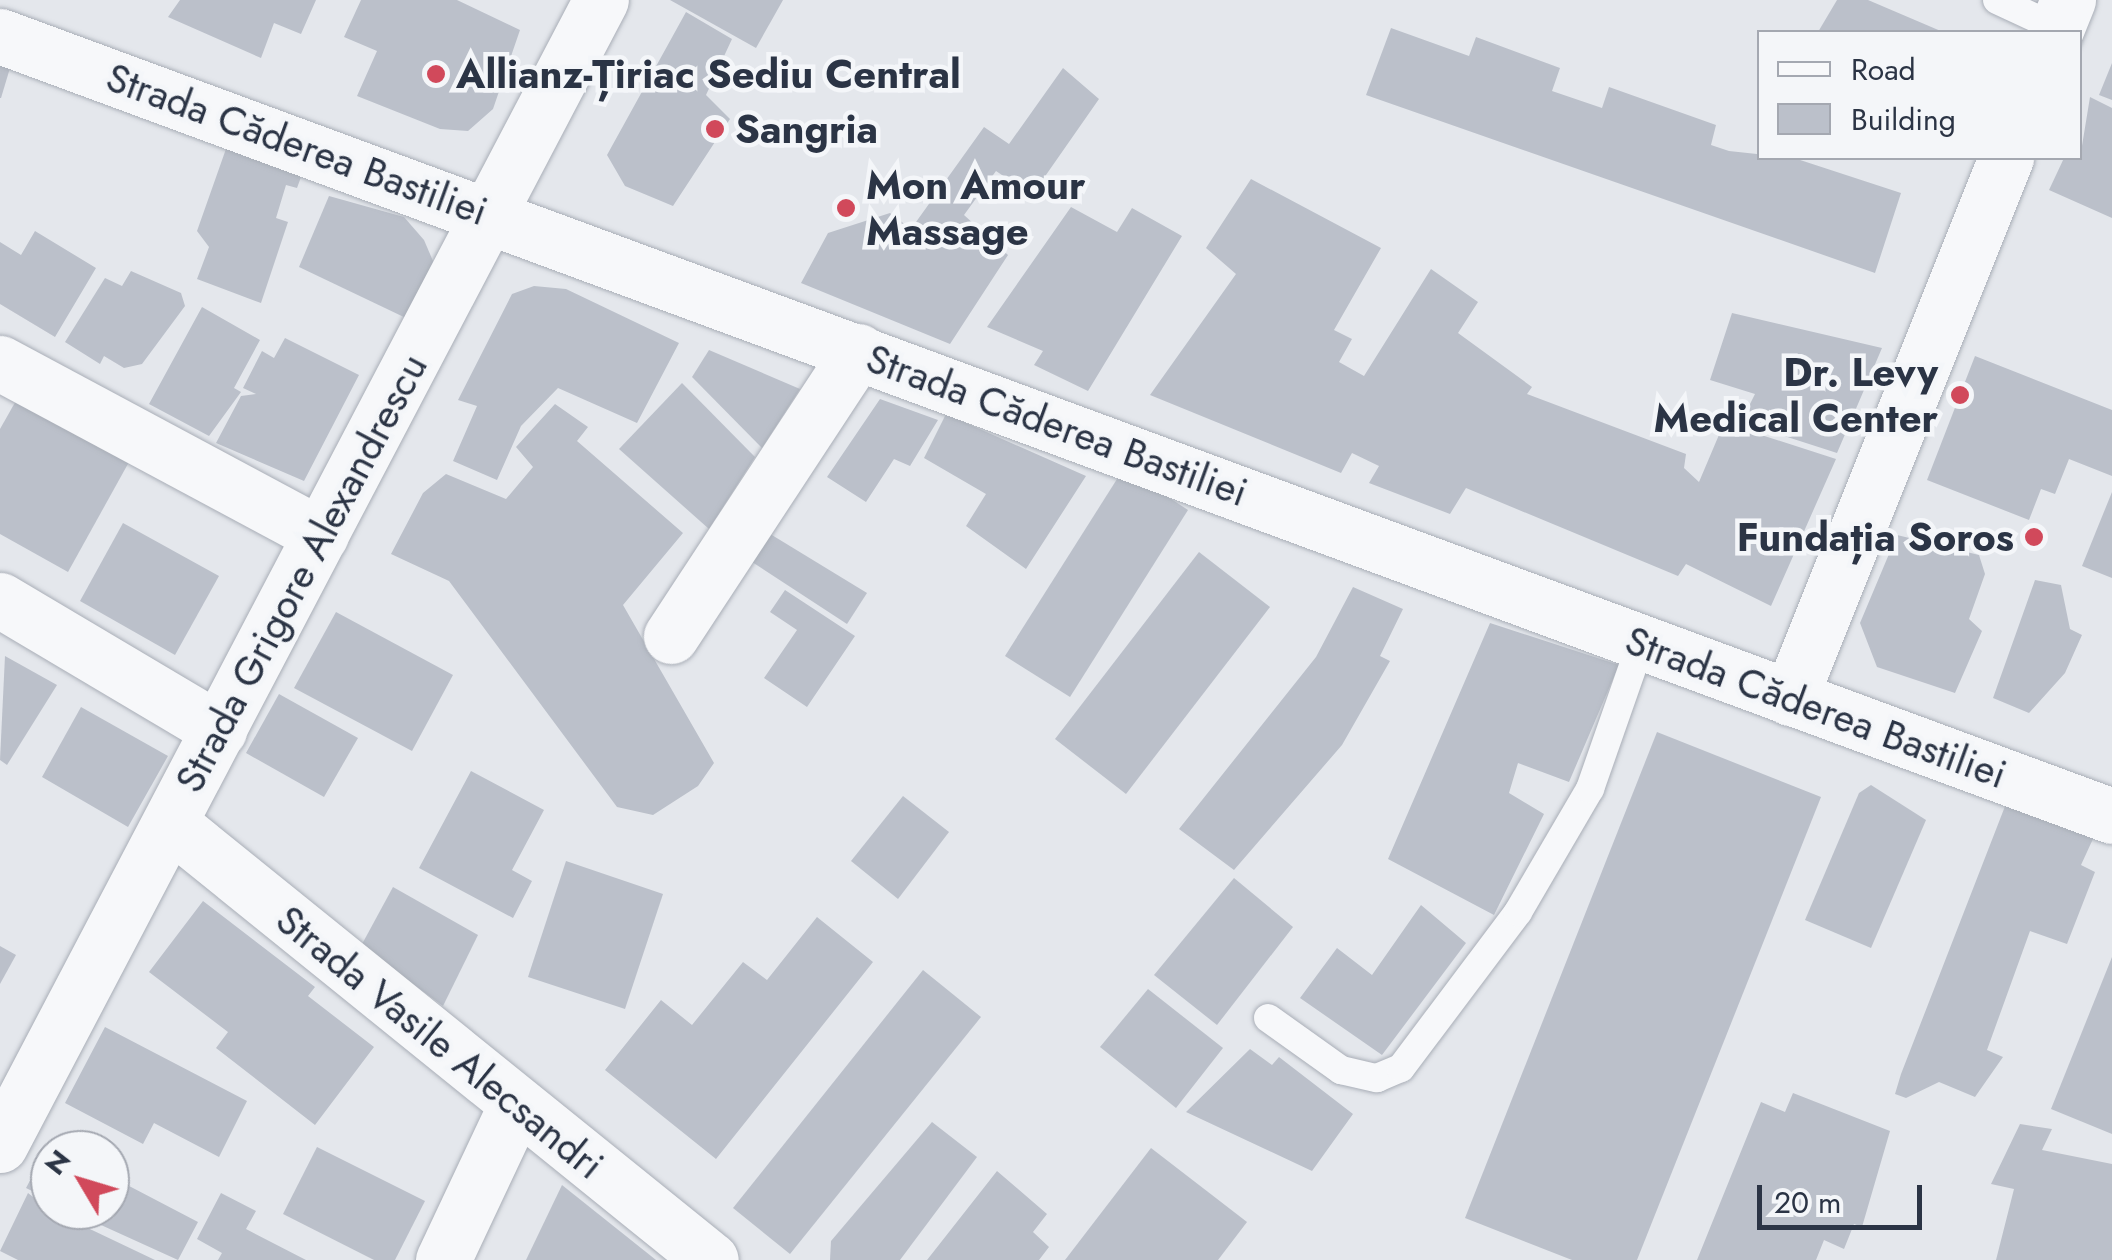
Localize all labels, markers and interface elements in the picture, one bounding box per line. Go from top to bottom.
legend [1757,30,2082,160]
text: Road [1851,48,1916,91]
place label: Allianz-Țiriac Sediu Central [456,50,961,98]
street label: Strada Căderea Bastiliei [100,53,494,235]
marker: Allianz-Țiriac Sediu Central [425,63,447,85]
text: Building [1851,98,1956,141]
place label: Sangria [735,105,878,153]
marker: Sangria [704,118,726,140]
place label: Mon Amour Massage [866,161,1085,255]
marker: Mon Amour Massage [835,197,857,219]
street label: Strada Căderea Bastiliei [860,334,1254,516]
street label: Strada Grigore Alexandrescu [165,346,437,800]
place label: Dr. Levy Medical Center [1654,348,1938,442]
marker: Dr. Levy Medical Center [1947,382,1973,408]
place label: Fundația Soros [1737,513,2014,561]
marker: Fundația Soros [2023,526,2045,548]
street label: Strada Căderea Bastiliei [1619,616,2013,798]
street label: Strada Vasile Alecsandri [267,895,613,1189]
north arrow [30,1130,130,1230]
text: N [35,1141,81,1184]
scale bar [1762,1165,1927,1227]
text: 20 m [1774,1181,1841,1224]

